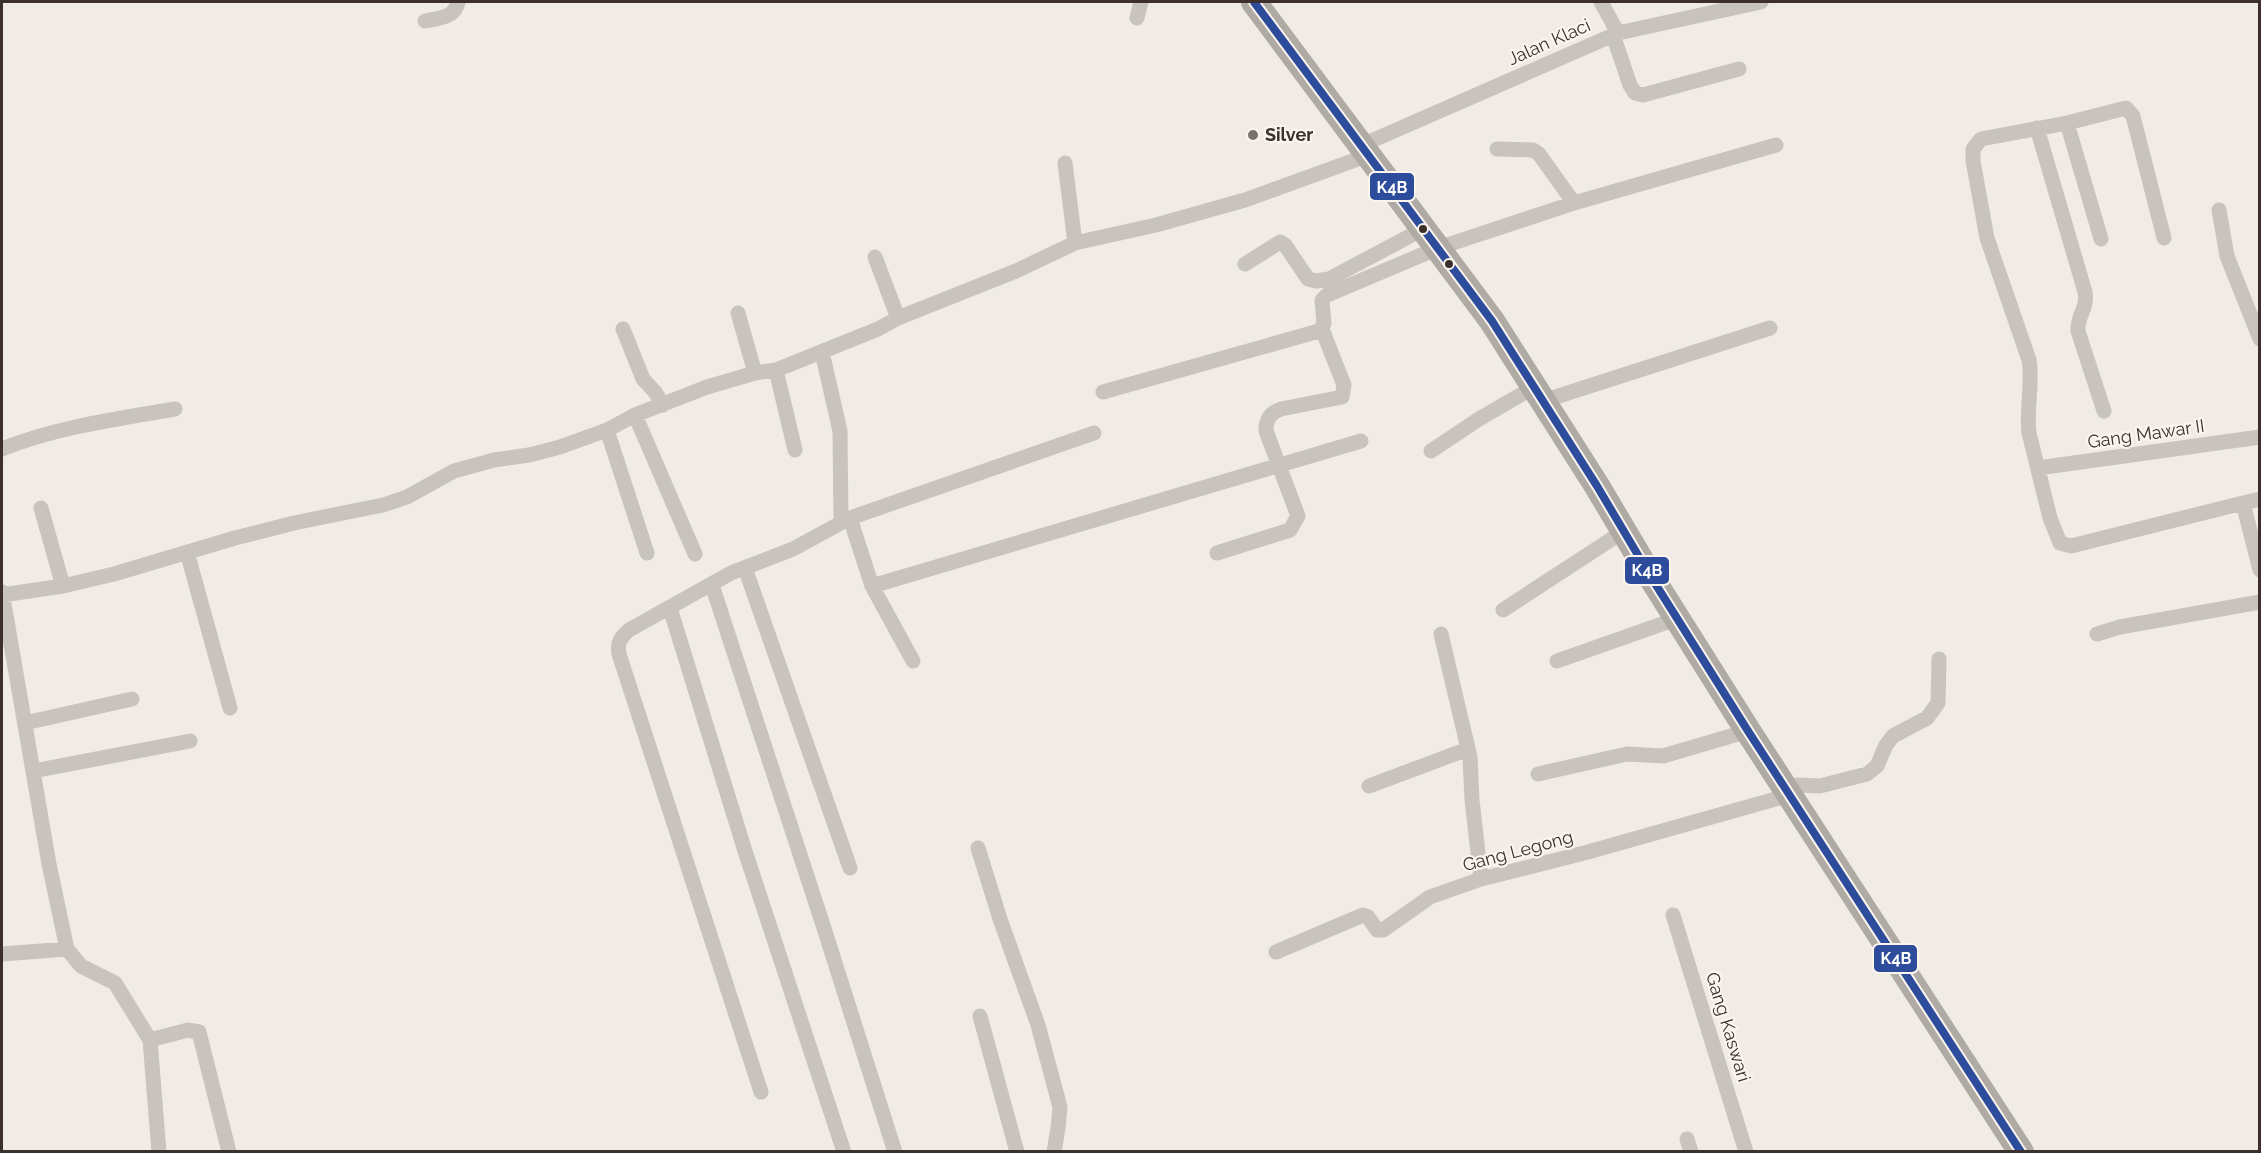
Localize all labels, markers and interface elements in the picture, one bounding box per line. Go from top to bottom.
street label: Jalan Klaci [1504,14,1593,69]
place label: Silver [1265,124,1313,145]
marker: Silver [1246,128,1260,142]
line badge: K4B [1369,172,1415,201]
text: K4B [1377,178,1408,197]
unlabelled marker [1417,223,1429,235]
unlabelled marker [1443,258,1455,270]
street label: Gang Mawar II [2086,415,2206,452]
line badge: K4B [1624,556,1670,585]
text: K4B [1632,561,1663,580]
street label: Gang Legong [1460,826,1575,875]
line badge: K4B [1873,944,1918,973]
text: K4B [1881,949,1912,968]
street label: Gang Kaswari [1702,970,1755,1084]

